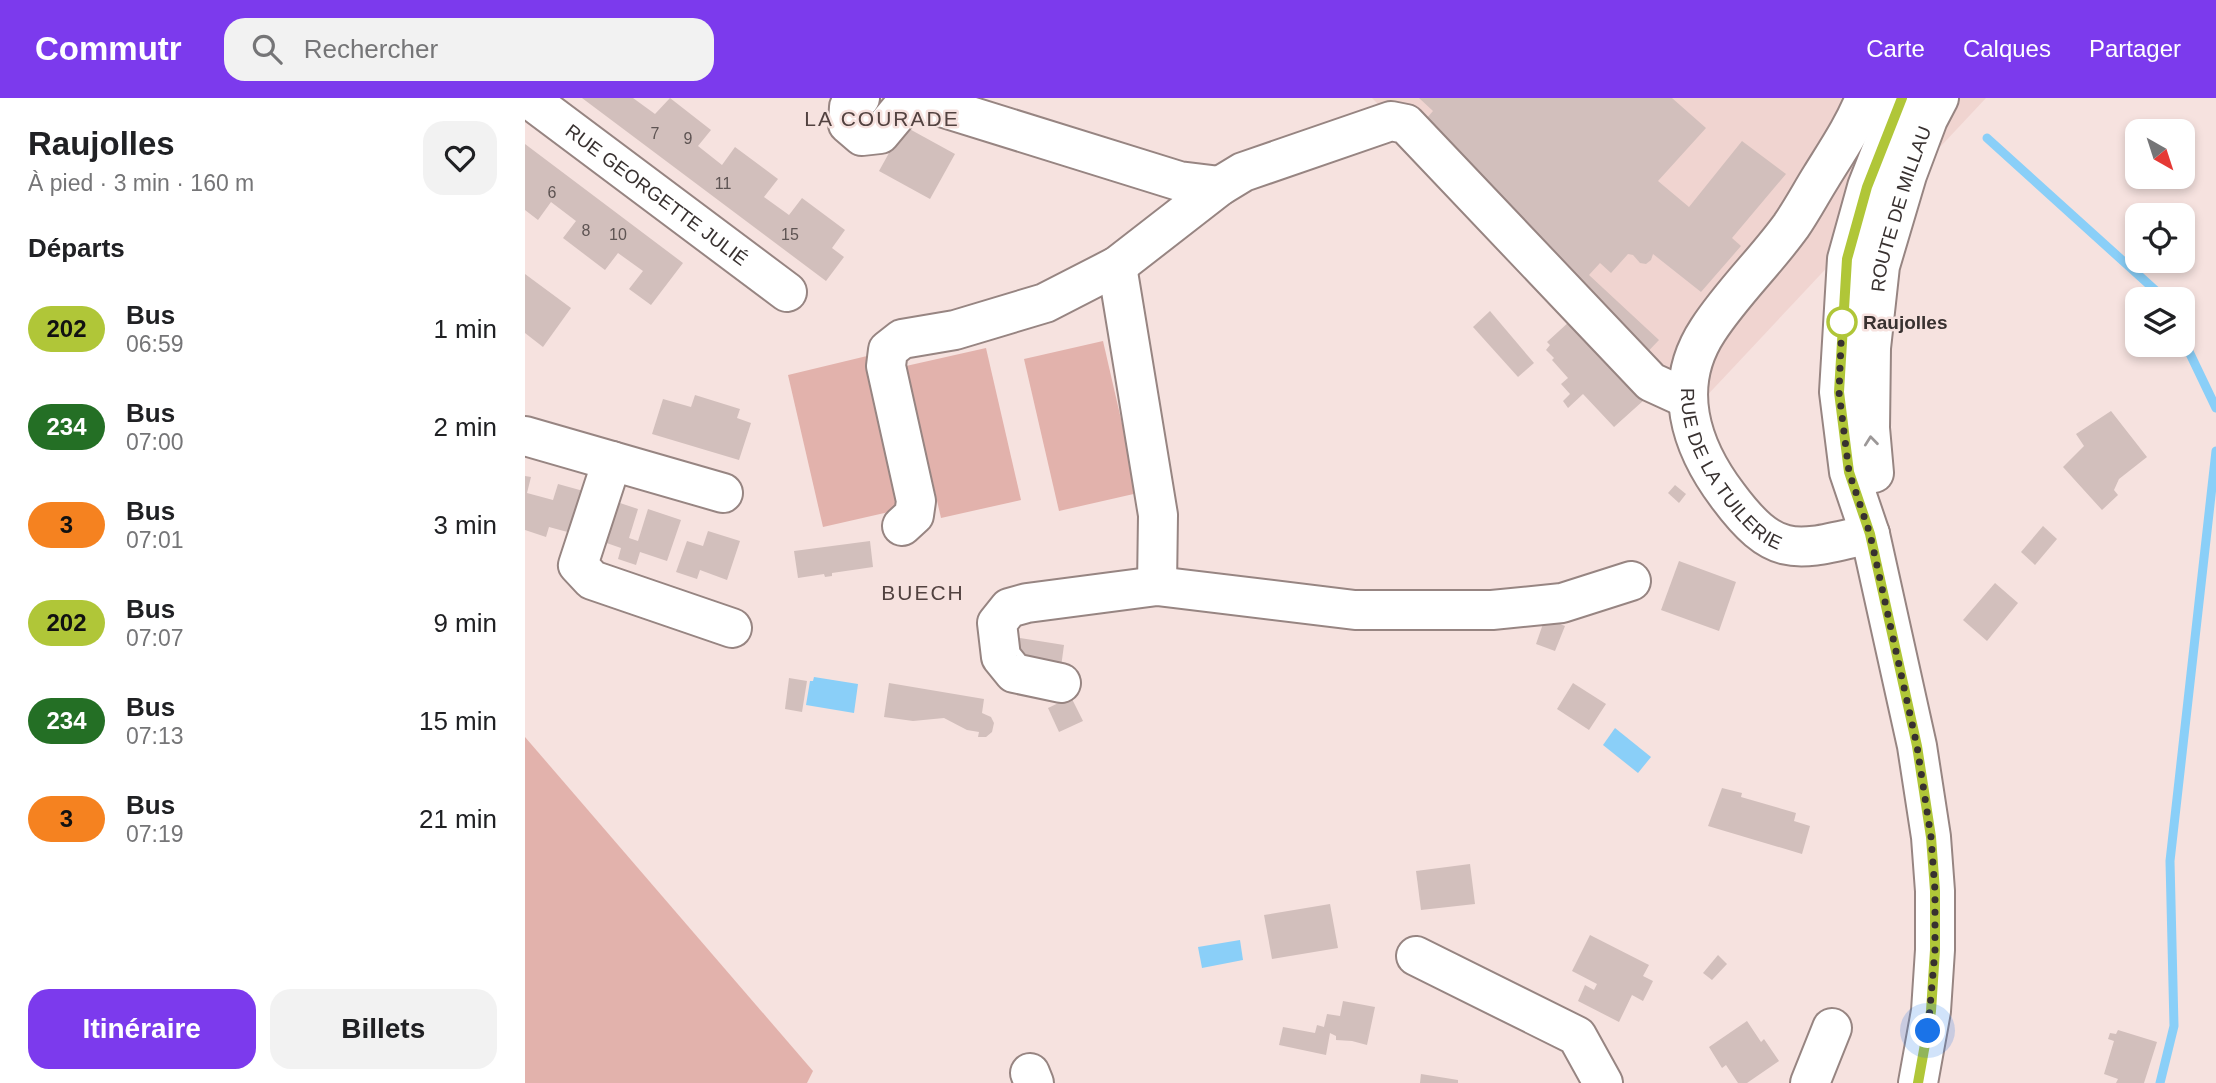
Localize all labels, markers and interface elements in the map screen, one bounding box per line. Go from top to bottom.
search box [224,18,714,81]
text: Commutr [35,30,182,67]
icon: search [248,30,286,68]
text: Rechercher [304,34,438,64]
text: Carte [1866,35,1925,62]
text: Calques [1963,35,2051,62]
text: Partager [2089,35,2181,62]
district label: LA COURADE [804,107,960,130]
north arrow [2125,119,2195,189]
map controls [2125,119,2195,357]
street label: RUE GEORGETTE JULIÉ [561,120,752,270]
button: heart [423,121,497,195]
street label: ROUTE DE MILLAU [1867,123,1935,293]
text: Raujolles [28,125,175,162]
house number: 7 [651,125,660,142]
house number: 9 [684,130,693,147]
text: À pied · 3 min · 160 m [28,170,254,196]
house number: 11 [715,175,731,192]
house number: 6 [548,184,557,201]
button: locate [2125,203,2195,273]
house number: 8 [582,222,591,239]
house number: 10 [609,226,627,243]
house number: 15 [781,226,799,243]
text: Départs [28,233,125,263]
button: layers [2125,287,2195,357]
text: Bus [126,300,175,330]
marker: Raujolles [1827,307,1857,337]
place label: Raujolles [1863,312,1947,333]
text: 1 min [433,314,497,344]
text: 202 [46,315,87,342]
text: 06:59 [126,331,184,357]
street label: RUE DE LA TUILERIE [1677,388,1785,554]
text: Bus [126,398,175,428]
text: 2 min [433,412,497,442]
text: 234 [46,413,87,440]
text: 07:00 [126,429,184,455]
one-way arrow [1864,436,1879,447]
text: Bus [126,496,175,526]
text: 3 min [433,510,497,540]
text: 3 [60,511,73,538]
text: 07:01 [126,527,184,553]
district label: BUECH [881,581,965,604]
text: Bus [126,594,175,624]
text: 9 min [433,608,497,638]
text: 202 [46,609,87,636]
text: 07:07 [126,625,184,651]
text: Bus [126,692,175,722]
text: 15 min [419,706,497,736]
text: 234 [46,707,87,734]
text: 07:13 [126,723,184,749]
text: Bus [126,790,175,820]
text: 21 min [419,804,497,834]
text: 3 [60,805,73,832]
text: 07:19 [126,821,184,847]
button: Itinéraire [28,989,256,1069]
button: Billets [270,989,497,1069]
your location [1910,1013,1945,1048]

